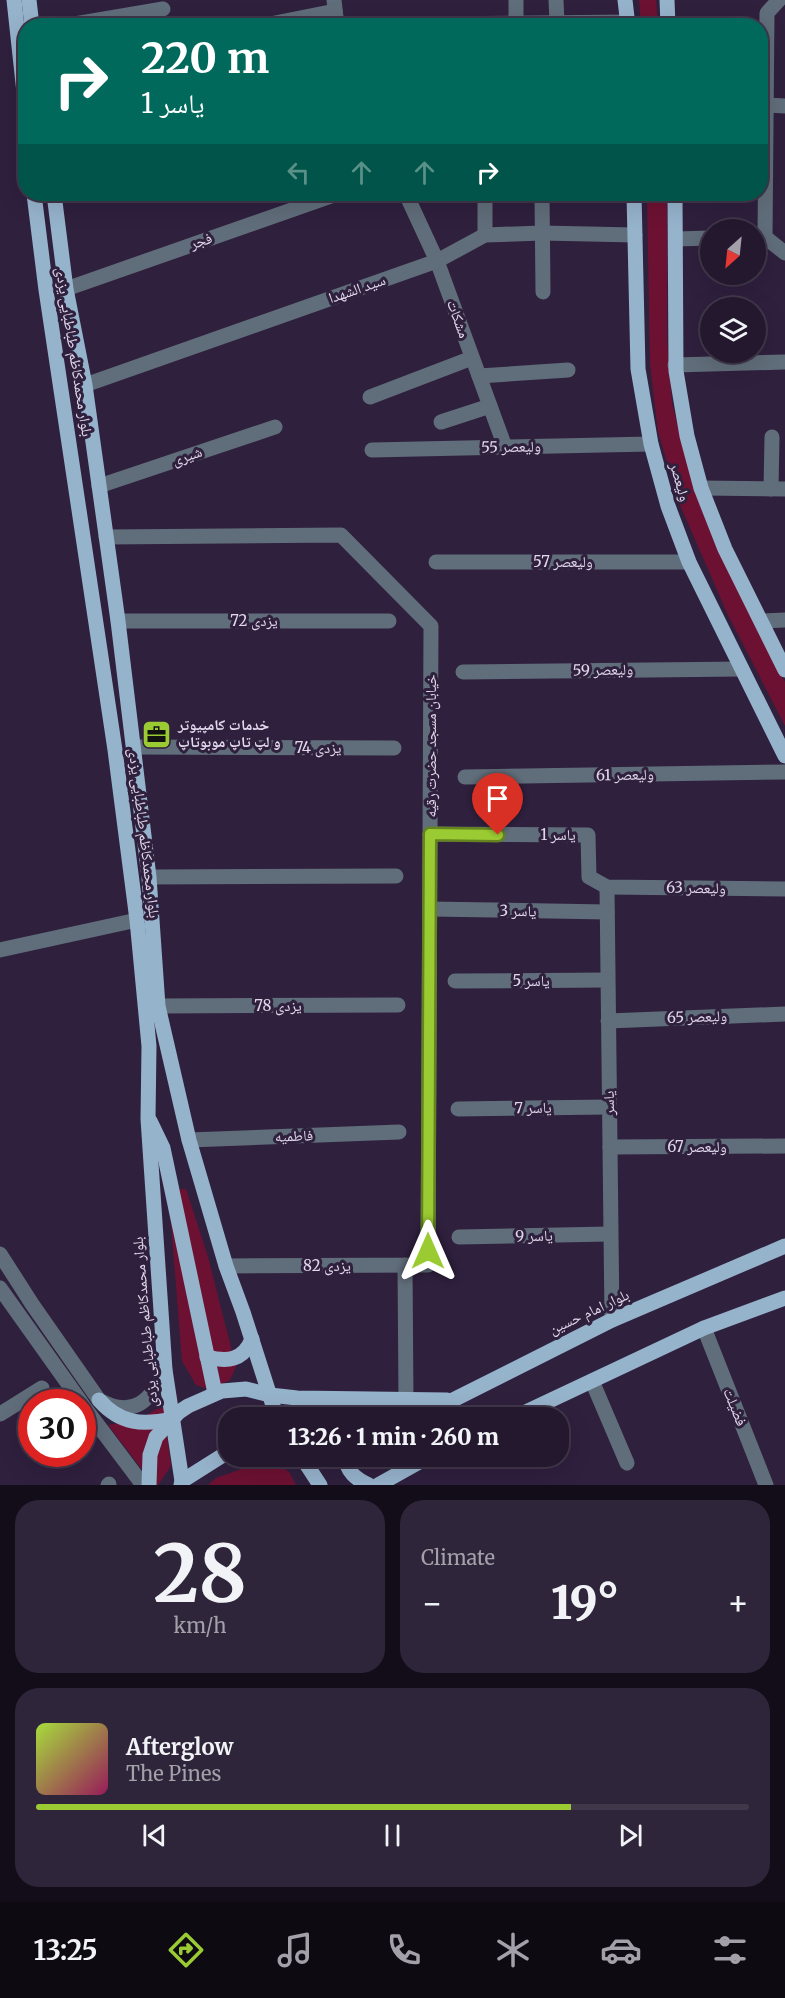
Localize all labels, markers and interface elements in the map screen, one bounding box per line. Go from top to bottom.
text: 220 m [141,32,269,84]
icon: right [42,42,120,120]
text: یاسر 1 [141,86,204,120]
icon: left [282,156,315,189]
icon: ahead [345,156,378,189]
icon: ahead [408,156,441,189]
icon: right [471,156,504,189]
north arrow [700,219,766,285]
map controls [700,219,766,363]
street label: فجر [186,228,215,253]
street label: بلوار محمدکاظم طباطبایی یزدی [51,266,97,438]
street label: سید الشهدا [326,270,388,307]
street label: مشکات [443,297,474,341]
button: layers [700,297,766,363]
street label: ولیعصر 55 [481,436,541,457]
street label: شیری [169,442,205,470]
street label: ولیعصر [666,459,695,503]
street label: ولیعصر 57 [533,552,593,571]
street label: یزدی 72 [230,611,278,631]
street label: ولیعصر 59 [573,659,633,680]
street label: خیابان مسجد حضرت رقیه [421,674,441,818]
place label: خدمات کامپیوتر و لپ تاپ موبوتاپ [177,715,281,751]
office icon: خدمات کامپیوتر و لپ تاپ موبوتاپ [141,718,173,750]
street label: یزدی 74 [295,738,342,758]
street label: بلوار محمدکاظم طباطبایی یزدی [124,747,164,919]
street label: ولیعصر 61 [596,764,654,785]
pin [472,773,523,835]
icon: arrive [481,782,514,815]
street label: یاسر 1 [540,825,576,844]
street label: ولیعصر 63 [666,877,726,898]
street label: یاسر 3 [499,901,537,920]
street label: یاسر 5 [512,971,550,990]
street label: یزدی 78 [254,996,302,1016]
street label: ولیعصر 65 [667,1006,727,1027]
street label: یاسر [599,1090,618,1117]
street label: یاسر 7 [514,1098,552,1117]
street label: فاطمیه [274,1125,313,1146]
street label: ولیعصر 67 [667,1137,727,1156]
position arrow [396,1219,460,1283]
street label: یاسر 9 [515,1226,553,1245]
street label: بلوار محمدکاظم طباطبایی یزدی [128,1236,162,1408]
street label: یزدی 82 [303,1256,351,1276]
street label: بلوار امام حسین [546,1285,632,1339]
street label: فضیلت [719,1385,752,1429]
speed limit sign: 30 [18,1389,96,1467]
text: 13:26 · 1 min · 260 m [288,1423,499,1451]
text: 28 [153,1525,247,1623]
text: Climate [421,1545,495,1570]
text: 19° [551,1575,619,1631]
text: − [421,1583,443,1624]
text: + [727,1583,749,1624]
text: km/h [174,1613,226,1638]
text: Afterglow [126,1733,233,1761]
text: The Pines [126,1761,221,1786]
icon: previous [138,1819,171,1852]
icon: pause [376,1819,409,1852]
icon: next [614,1819,647,1852]
icon: directions [165,1929,207,1971]
icon: music [274,1929,316,1971]
icon: phone [383,1929,425,1971]
icon: climate [492,1929,534,1971]
icon: car [600,1929,642,1971]
icon: filters [709,1929,751,1971]
text: 13:25 [33,1933,98,1967]

